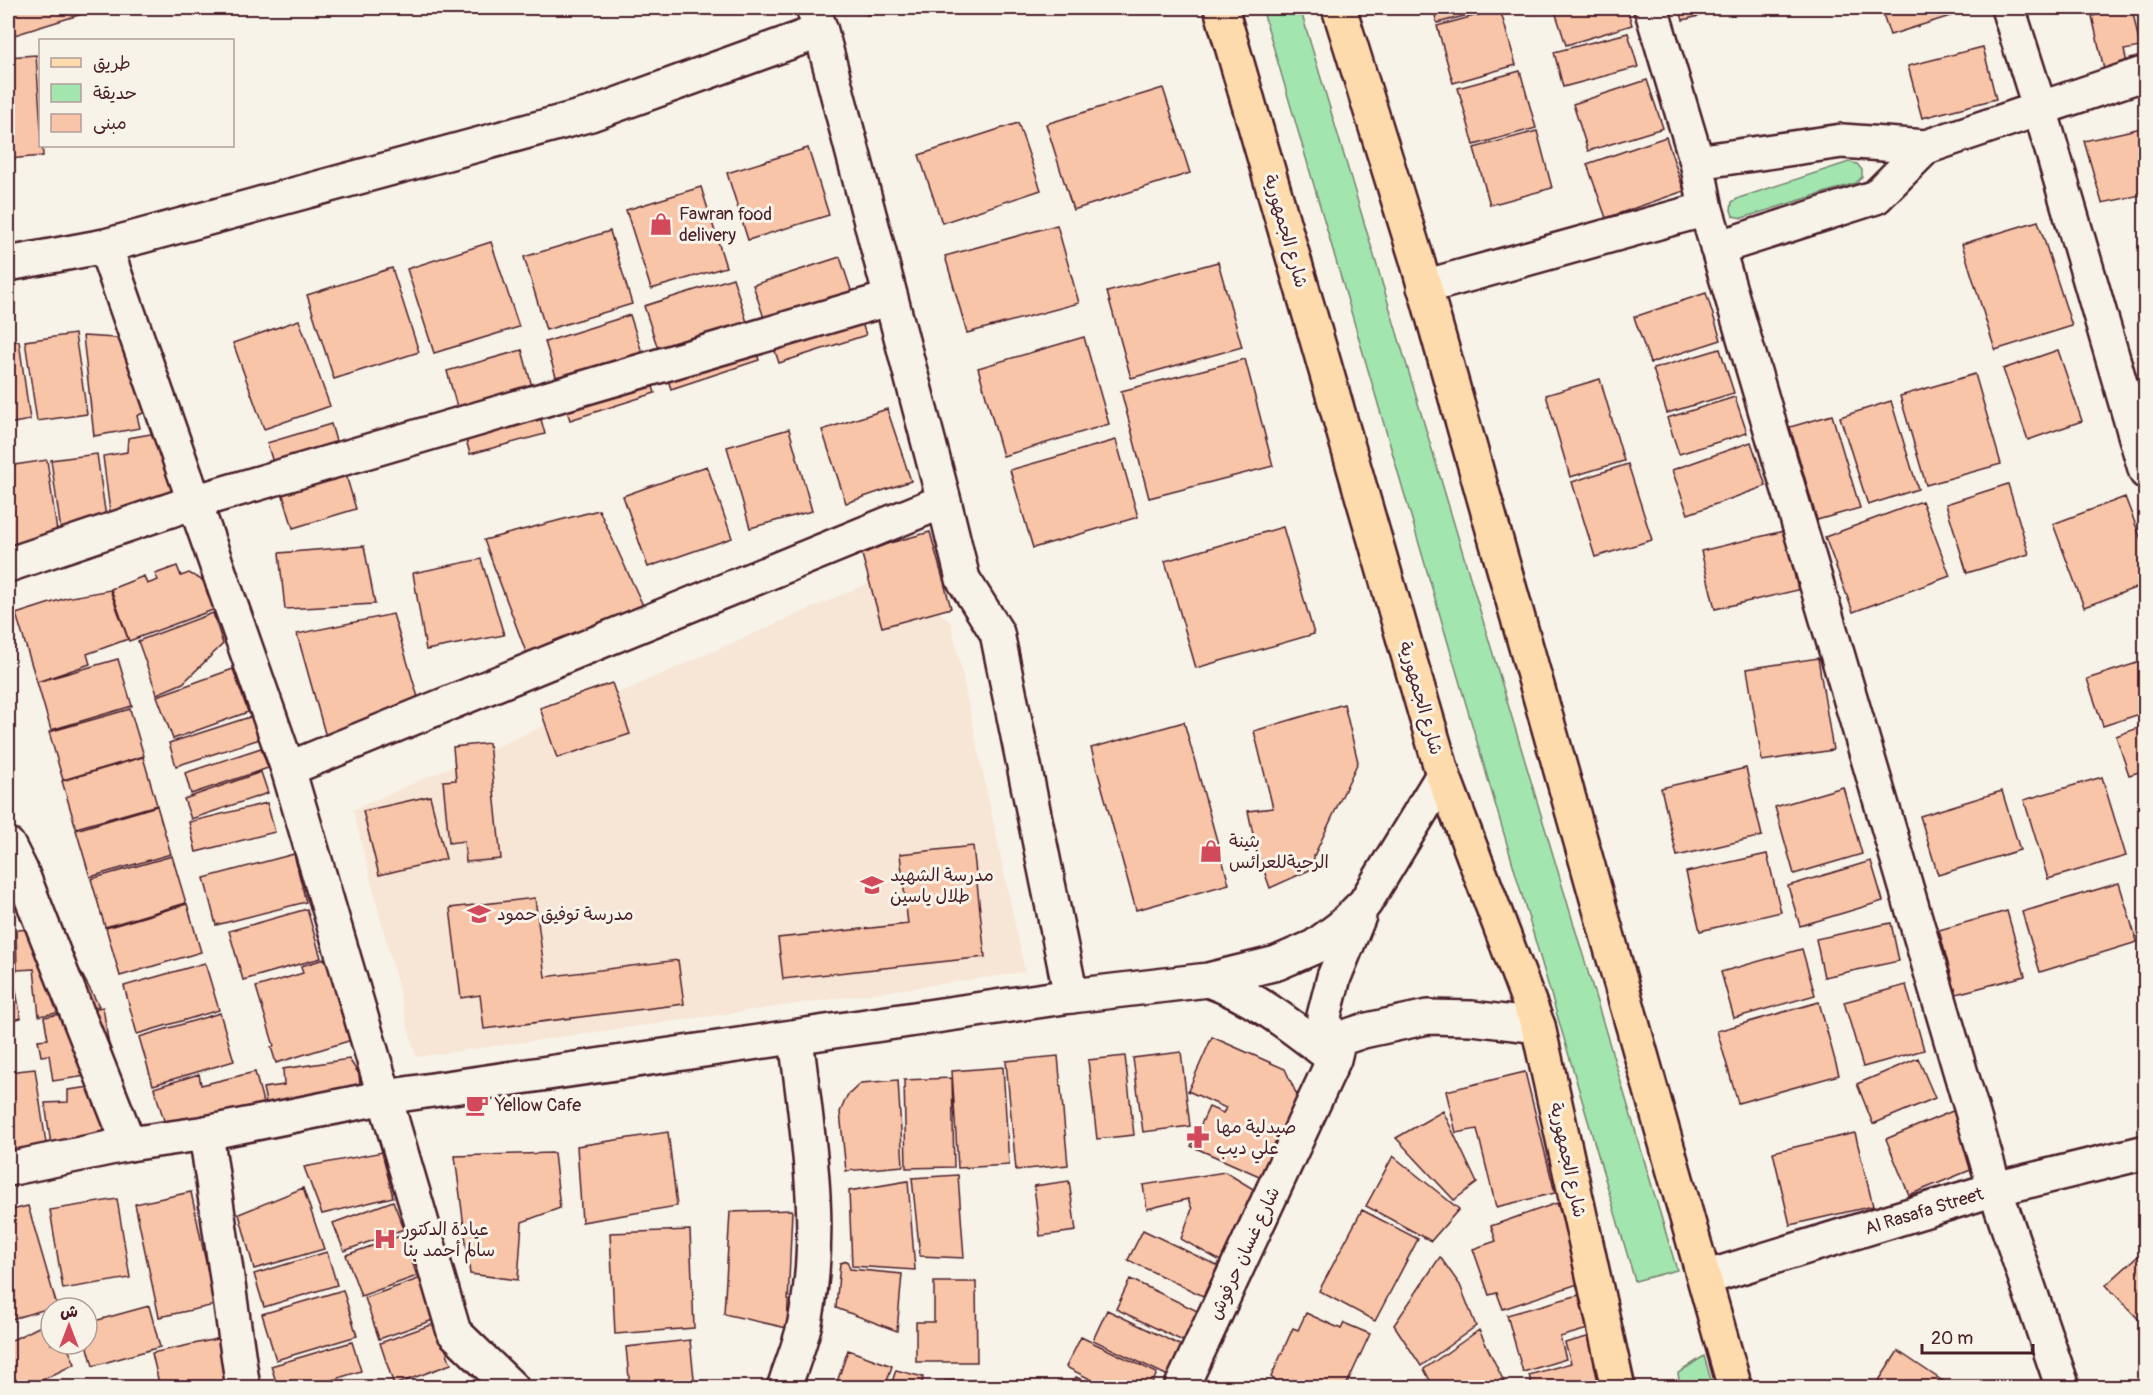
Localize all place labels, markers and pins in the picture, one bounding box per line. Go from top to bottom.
place label: Fawran food delivery [679,203,772,247]
shop icon: Fawran food delivery [648,211,674,237]
place label: بثينة الرحيةللعرائس [1229,830,1329,874]
shop icon: بثينة الرحيةللعرائس [1198,838,1224,864]
place label: مدرسة الشهيد طلال ياسين [890,864,994,908]
school or university icon: مدرسة الشهيد طلال ياسين [859,872,885,898]
school or university icon: مدرسة توفيق حمود [466,901,492,927]
place label: مدرسة توفيق حمود [497,903,634,926]
cafe icon: Yellow Cafe [464,1092,490,1118]
place label: Yellow Cafe [494,1094,581,1117]
place label: صيدلية مها علي ديب [1216,1116,1296,1164]
pharmacy icon: صيدلية مها علي ديب [1185,1124,1211,1150]
place label: عيادة الدكتور سالم أحمد بنا [401,1218,495,1264]
hospital icon: عيادة الدكتور سالم أحمد بنا [372,1226,398,1252]

